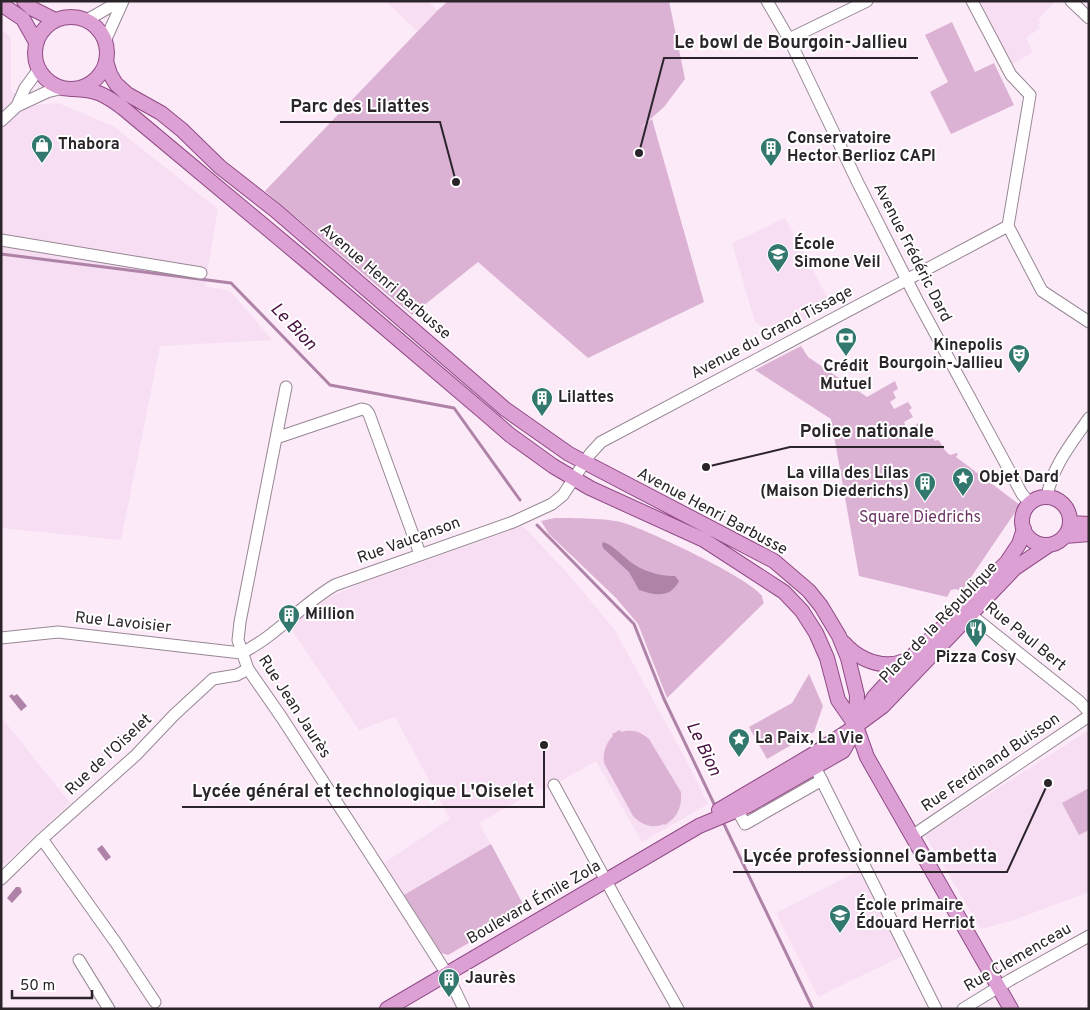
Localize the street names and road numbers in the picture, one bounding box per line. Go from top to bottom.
street label: Avenue Frédéric Dard [868,180,956,326]
street label: Avenue Henri Barbusse [315,220,455,344]
street label: Avenue du Grand Tissage [688,282,856,384]
street label: Avenue Henri Barbusse [633,464,791,560]
street label: Rue Vaucanson [355,513,463,569]
street label: Place de la République [876,558,1002,688]
street label: Rue Paul Bert [980,598,1070,676]
street label: Rue Lavoisier [74,608,172,638]
street label: Rue Jean Jaurès [253,652,335,762]
street label: Rue Ferdinand Buisson [918,709,1064,817]
street label: Rue de l'Oiselet [62,710,156,800]
street label: Boulevard Émile Zola [462,855,605,950]
street label: Rue Clemenceau [961,919,1075,997]

